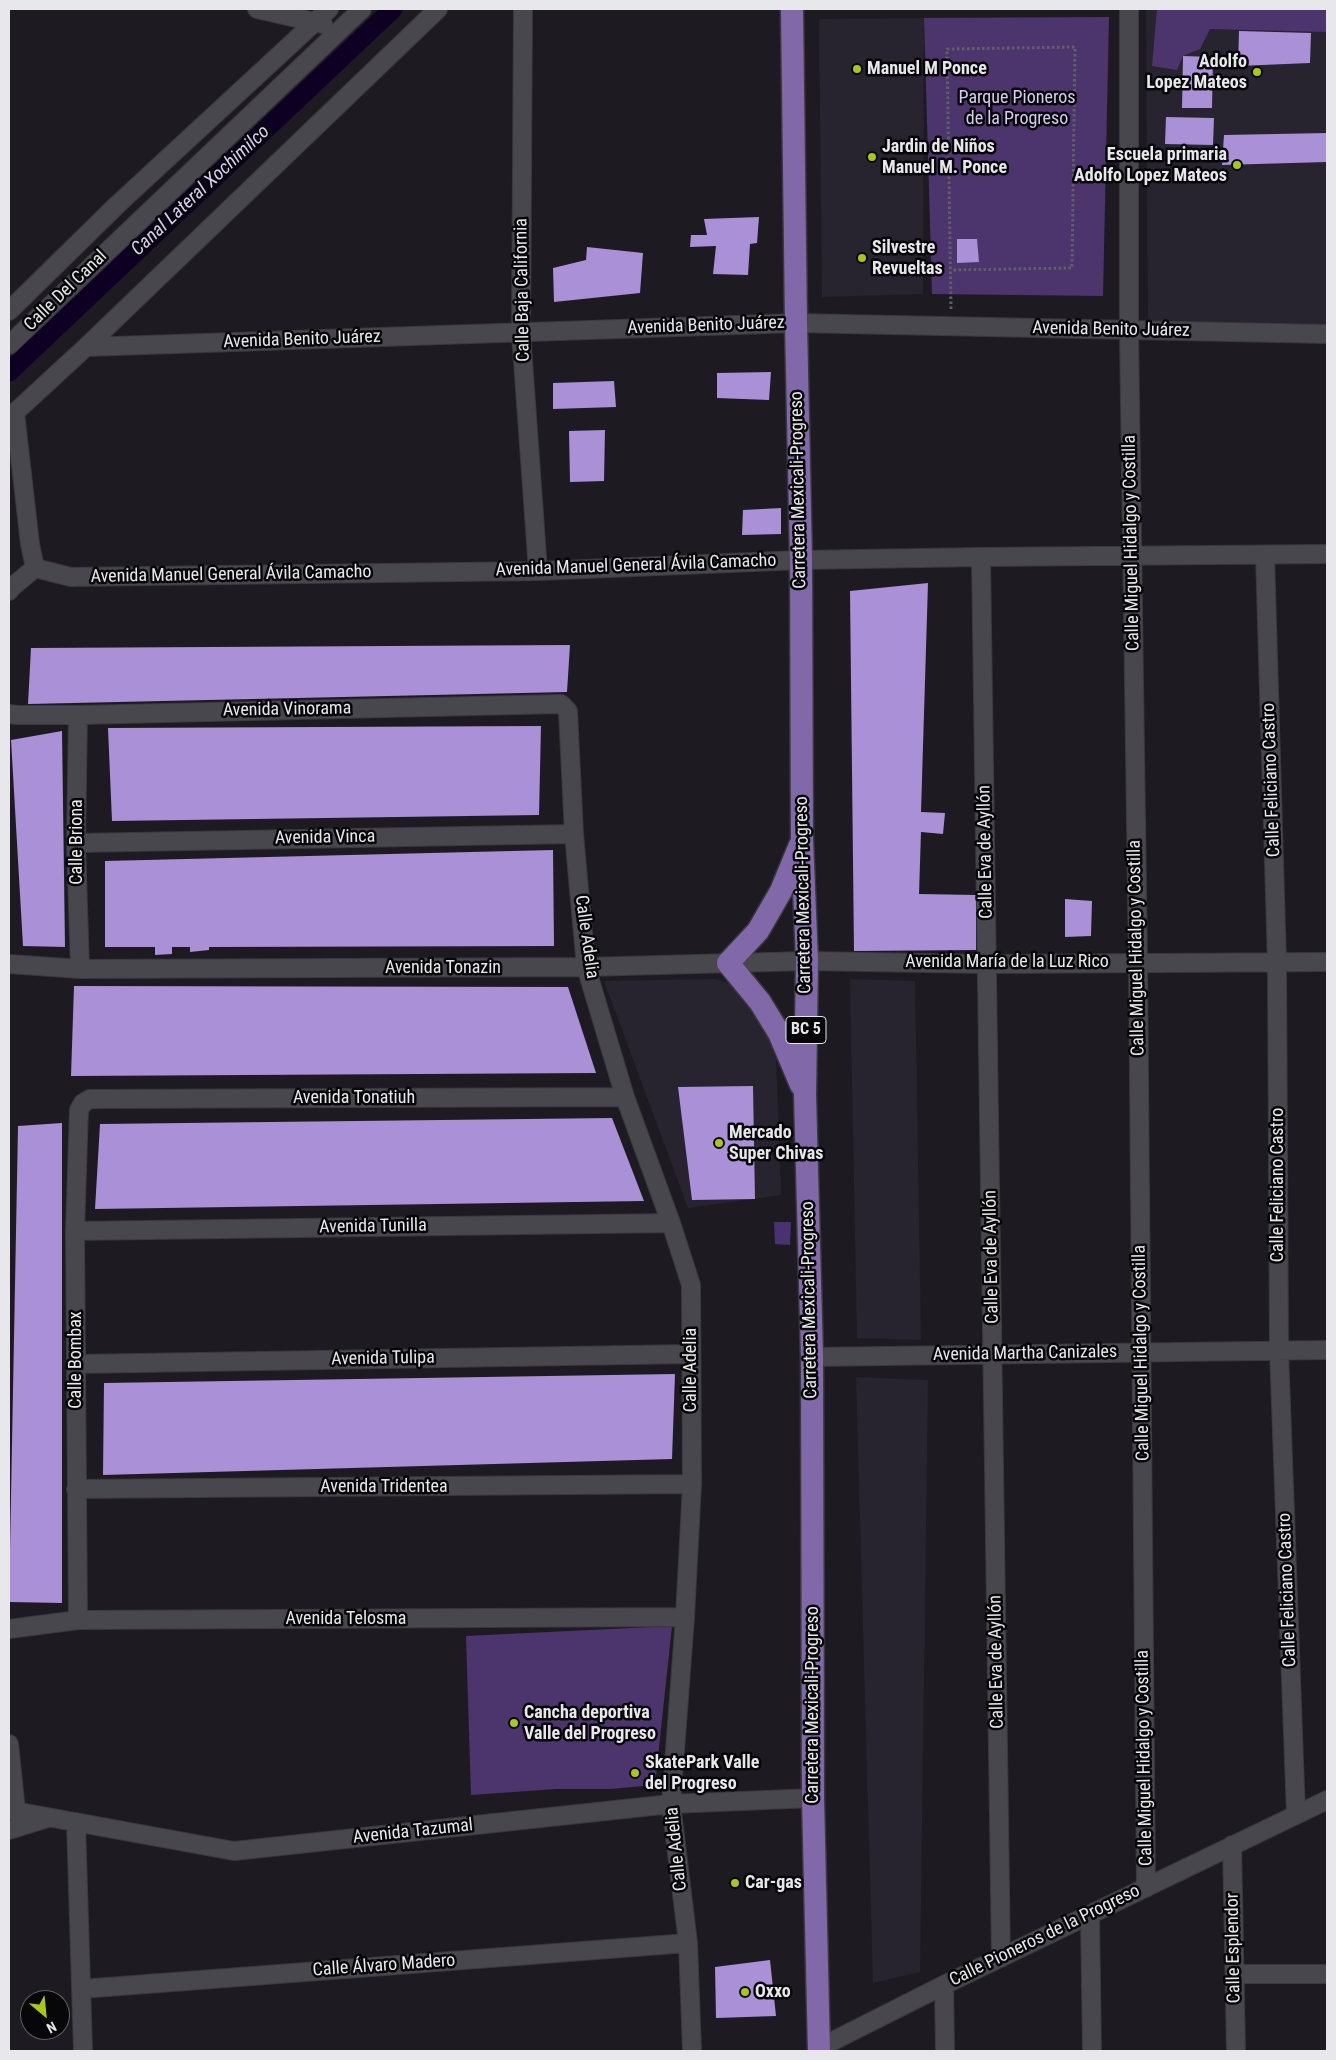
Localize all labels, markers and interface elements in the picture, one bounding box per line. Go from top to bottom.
place label: Adolfo Lopez Mateos [1146,51,1247,94]
place label: Manuel M Ponce [867,58,987,80]
marker: Manuel M Ponce [851,63,863,75]
marker: Adolfo Lopez Mateos [1251,66,1263,78]
park label: Parque Pioneros de la Progreso [959,87,1075,130]
water label: Canal Lateral Xochimilco [127,121,275,261]
place label: Jardin de Niños Manuel M. Ponce [882,136,1007,178]
place label: Escuela primaria Adolfo Lopez Mateos [1074,144,1227,186]
marker: Jardin de Niños Manuel M. Ponce [866,151,878,163]
marker: Escuela primaria Adolfo Lopez Mateos [1231,159,1243,171]
street label: Calle Baja California [511,218,535,362]
place label: Silvestre Revueltas [872,237,943,280]
street label: Calle Del Canal [20,246,112,336]
marker: Silvestre Revueltas [856,252,868,264]
street label: Avenida Benito Juárez [627,312,785,340]
street label: Avenida Benito Juárez [1032,318,1190,342]
street label: Avenida Benito Juárez [223,326,381,354]
street label: Carretera Mexicali-Progreso [786,391,812,589]
street label: Calle Miguel Hidalgo y Costilla [1119,435,1145,651]
street label: Avenida Manuel General Ávila Camacho [495,550,777,582]
street label: Avenida Manuel General Ávila Camacho [90,562,372,588]
street label: Avenida Vinorama [223,698,351,722]
street label: Calle Feliciano Castro [1259,702,1285,858]
street label: Calle Eva de Ayllón [974,785,998,919]
street label: Carretera Mexicali-Progreso [791,796,817,994]
street label: Calle Briona [66,799,88,885]
street label: Avenida Vinca [275,826,375,850]
street label: Calle Miguel Hidalgo y Costilla [1124,840,1150,1056]
street label: Calle Adelia [569,894,603,980]
street label: Avenida María de la Luz Rico [905,951,1109,973]
street label: Avenida Tonazin [385,957,501,979]
road number: BC 5 [786,1016,826,1044]
street label: Avenida Tonatiuh [293,1087,415,1109]
street label: Calle Feliciano Castro [1267,1108,1289,1262]
place label: Mercado Super Chivas [729,1122,823,1164]
marker: Mercado Super Chivas [713,1137,725,1149]
street label: Calle Eva de Ayllón [980,1190,1004,1324]
street label: Carretera Mexicali-Progreso [797,1201,823,1399]
street label: Avenida Tunilla [319,1215,427,1239]
street label: Calle Miguel Hidalgo y Costilla [1129,1245,1155,1461]
street label: Calle Bombax [65,1311,87,1409]
street label: Calle Adelia [680,1328,702,1412]
street label: Avenida Martha Canizales [933,1342,1117,1366]
street label: Avenida Tulipa [331,1347,435,1371]
street label: Avenida Tridentea [320,1476,448,1498]
street label: Calle Feliciano Castro [1275,1512,1301,1668]
street label: Calle Eva de Ayllón [985,1595,1009,1729]
street label: Carretera Mexicali-Progreso [802,1606,824,1804]
street label: Avenida Telosma [286,1608,406,1630]
street label: Calle Miguel Hidalgo y Costilla [1132,1650,1158,1866]
place label: Cancha deportiva Valle del Progreso [524,1702,656,1745]
marker: Cancha deportiva Valle del Progreso [508,1717,520,1729]
place label: SkatePark Valle del Progreso [645,1752,759,1795]
marker: SkatePark Valle del Progreso [629,1767,641,1779]
street label: Calle Adelia [662,1806,692,1892]
street label: Avenida Tazumal [352,1815,474,1849]
place label: Car-gas [745,1872,802,1894]
marker: Car-gas [729,1877,741,1889]
street label: Calle Pioneros de la Progreso [946,1880,1144,1992]
street label: Calle Esplendor [1222,1893,1246,2003]
street label: Calle Álvaro Madero [312,1950,456,1982]
place label: Oxxo [755,1981,791,2003]
marker: Oxxo [739,1986,751,1998]
north arrow [20,1990,70,2040]
text: N [44,2018,59,2036]

